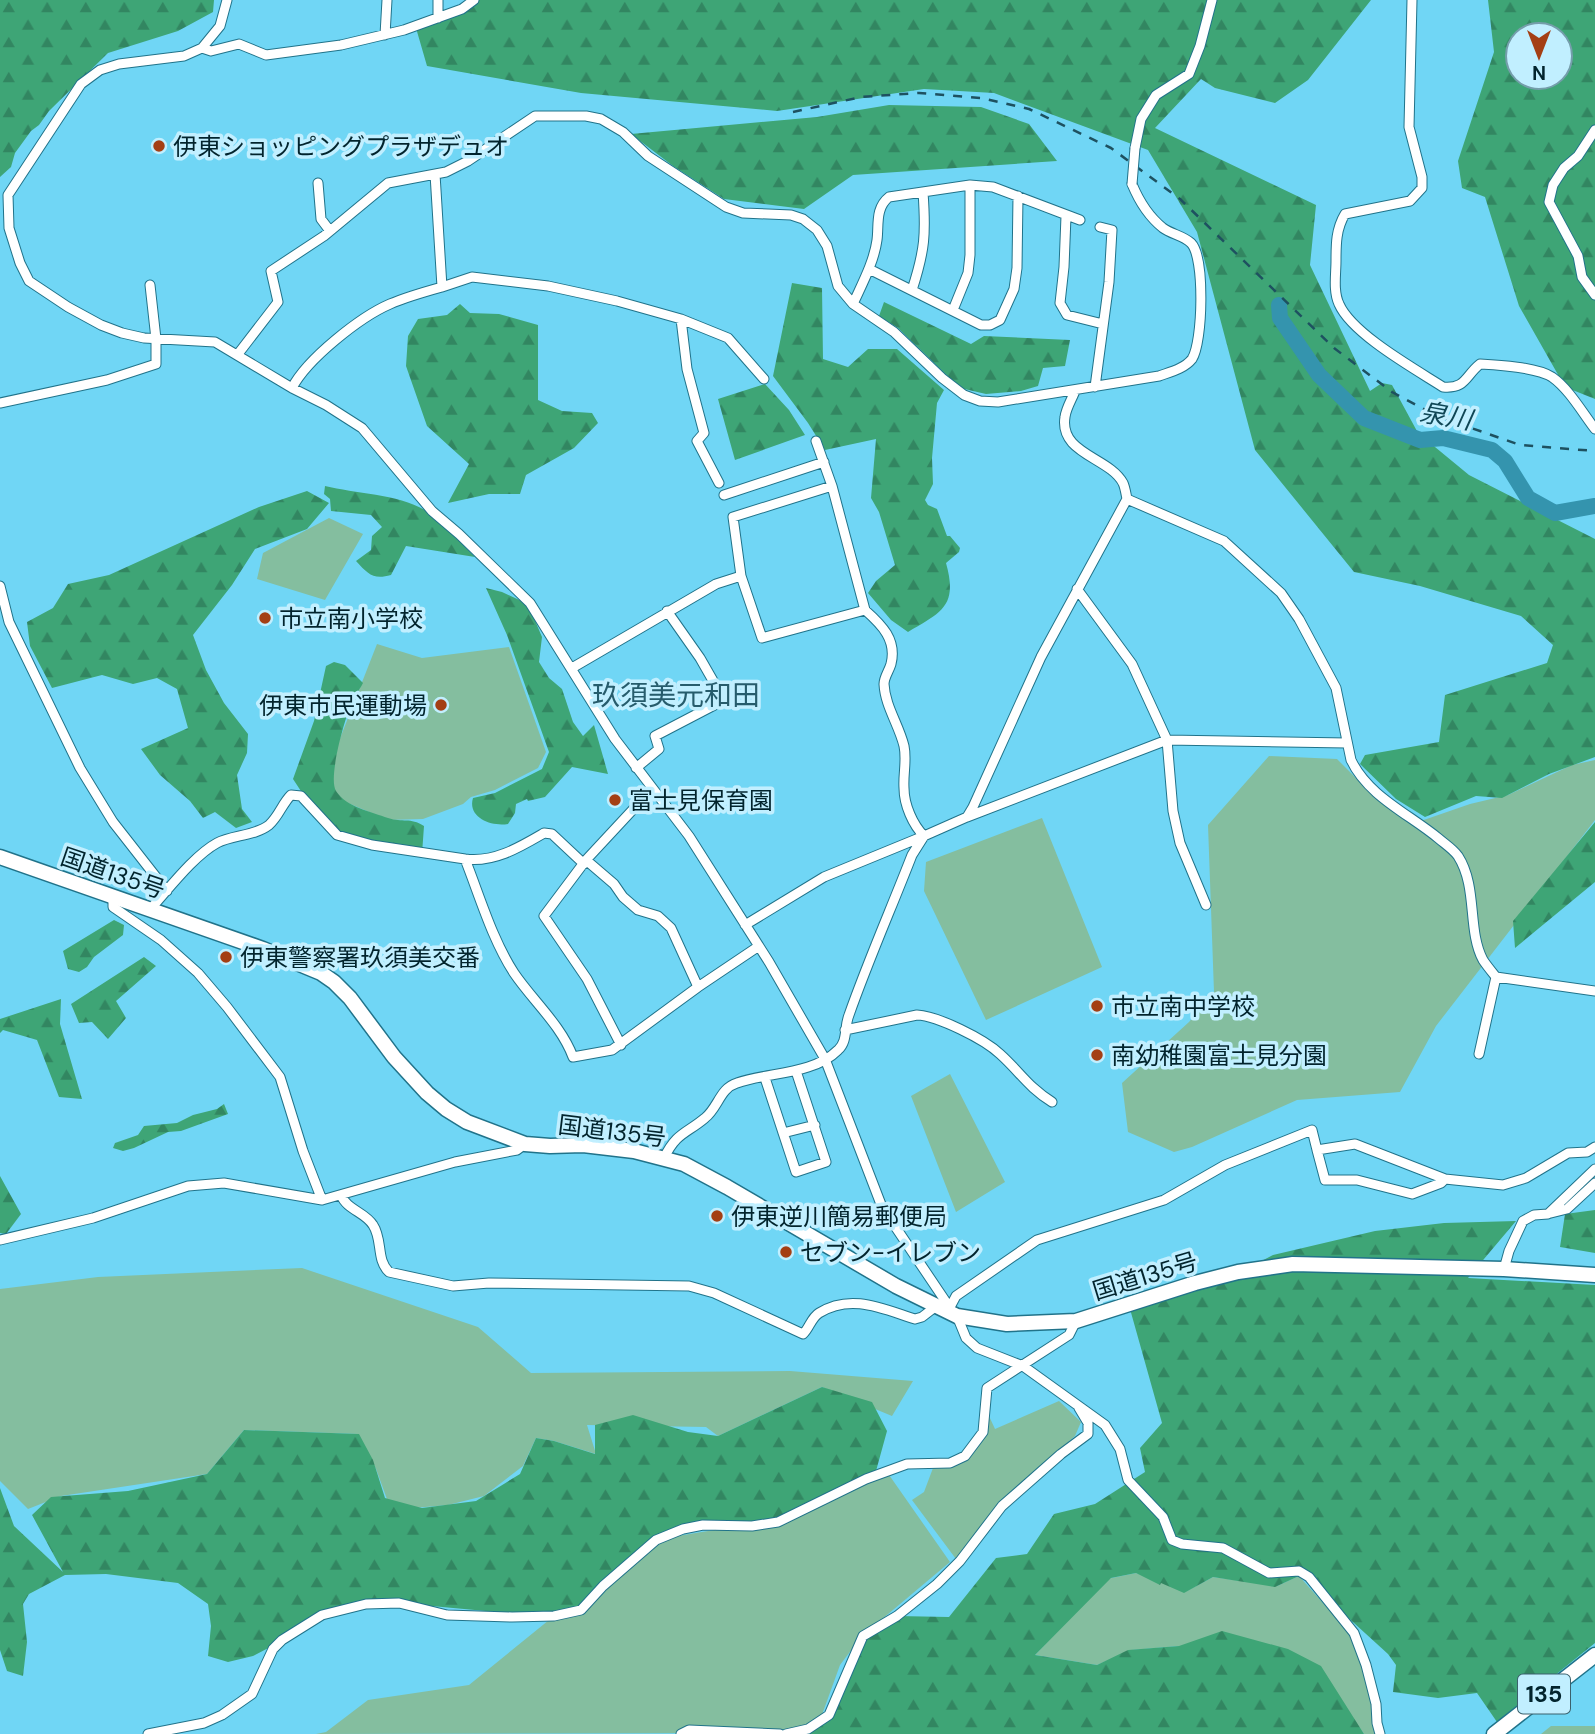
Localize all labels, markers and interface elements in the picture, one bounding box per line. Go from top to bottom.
north arrow [1504,21,1574,91]
text: N [1532,60,1546,85]
place label: 伊東ショッピングプラザデュオ [173,131,509,162]
marker: 伊東ショッピングプラザデュオ [151,138,167,154]
water label: 泉川 [1417,395,1478,438]
place label: 市立南小学校 [279,603,423,634]
marker: 市立南小学校 [257,610,273,626]
district label: 玖須美元和田 [592,677,760,714]
place label: 伊東市民運動場 [259,690,427,721]
marker: 伊東市民運動場 [433,697,449,713]
place label: 富士見保育園 [629,785,773,816]
marker: 富士見保育園 [607,792,623,808]
street label: 国道135号 [57,841,169,905]
place label: 伊東警察署玖須美交番 [240,942,480,973]
marker: 伊東警察署玖須美交番 [218,949,234,965]
place label: 市立南中学校 [1111,991,1255,1022]
marker: 市立南中学校 [1089,998,1105,1014]
place label: 南幼稚園富士見分園 [1111,1040,1327,1071]
marker: 南幼稚園富士見分園 [1089,1047,1105,1063]
street label: 国道135号 [556,1109,668,1153]
place label: 伊東逆川簡易郵便局 [731,1201,947,1232]
marker: 伊東逆川簡易郵便局 [709,1208,725,1224]
place label: セブン-イレブン [800,1237,981,1268]
marker: セブン-イレブン [778,1244,794,1260]
street label: 国道135号 [1089,1245,1201,1307]
road number: 135 [1518,1674,1570,1714]

